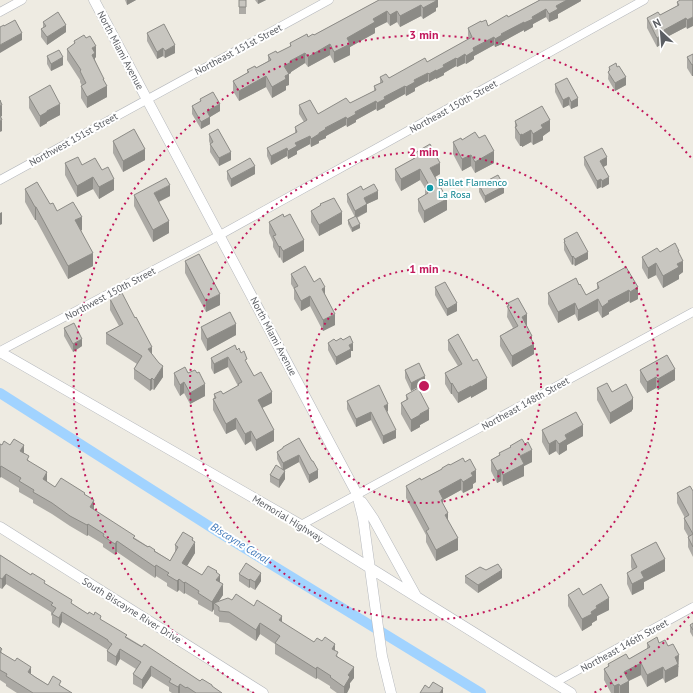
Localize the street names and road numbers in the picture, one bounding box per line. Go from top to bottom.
street label: North Miami Avenue [94,9,147,92]
street label: Northeast 151st Street [192,21,285,78]
street label: Northeast 150th Street [407,77,500,136]
street label: Northwest 151st Street [27,109,120,169]
street label: Northwest 150th Street [63,264,158,323]
street label: North Miami Avenue [247,295,300,378]
street label: Northeast 148th Street [479,374,572,433]
street label: Memorial Highway [250,492,326,545]
street label: South Biscayne River Drive [80,575,184,646]
street label: Northeast 146th Street [578,616,671,675]

